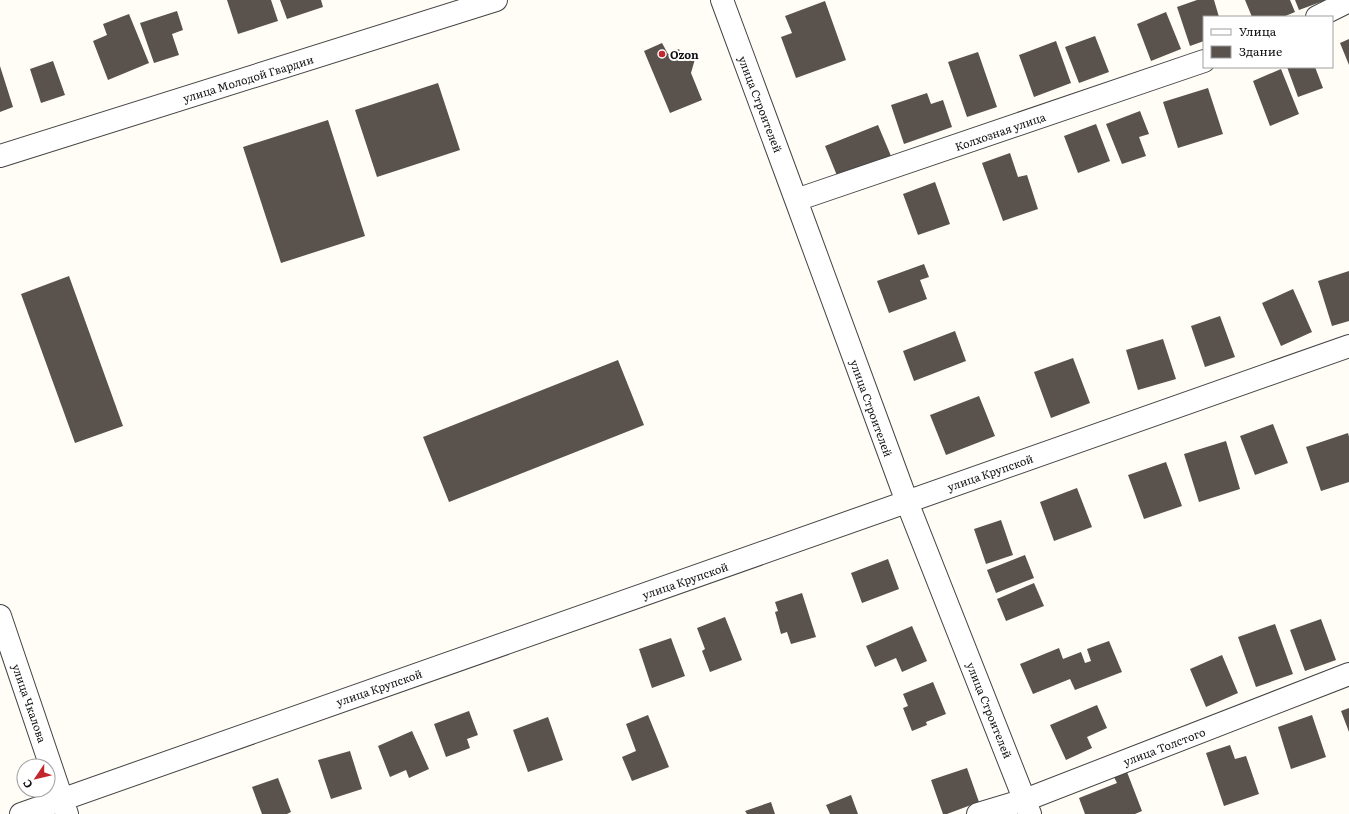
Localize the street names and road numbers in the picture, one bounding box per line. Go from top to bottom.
street label: улица Молодой Гвардии [181,50,315,106]
street label: улица Строителей [735,53,787,155]
street label: Колхозная улица [952,108,1048,154]
street label: улица Строителей [847,357,897,459]
street label: улица Крупской [945,450,1035,494]
street label: улица Крупской [640,558,730,602]
street label: улица Строителей [963,659,1017,761]
street label: улица Чкалова [9,661,51,745]
street label: улица Крупской [334,665,424,709]
street label: улица Толстого [1121,723,1207,769]

